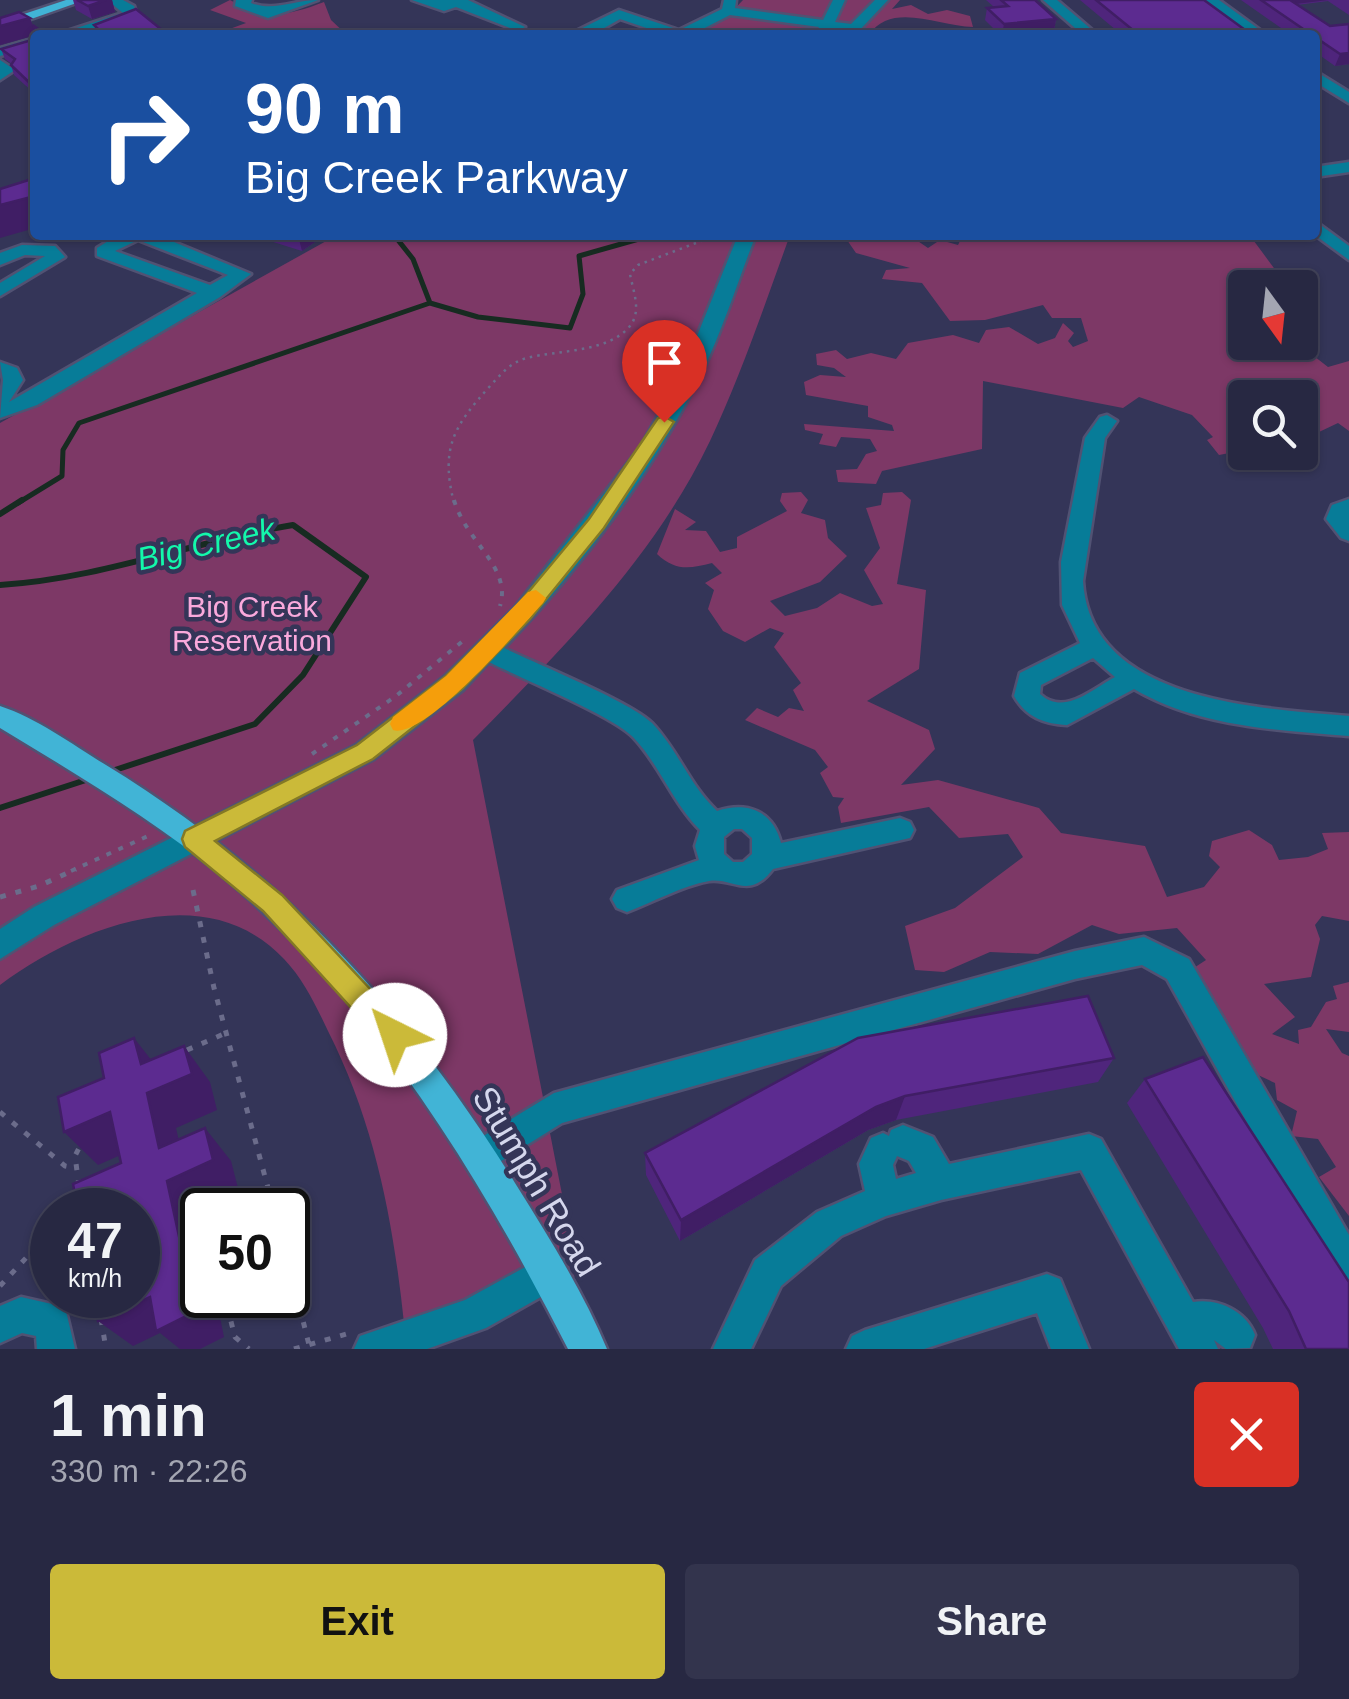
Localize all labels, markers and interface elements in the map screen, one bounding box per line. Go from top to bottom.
icon: right [80,70,210,200]
text: 90 m [245,70,405,148]
text: Big Creek Parkway [245,152,628,203]
north arrow [1228,270,1318,360]
map controls [1228,270,1318,470]
pin [622,320,707,423]
icon: arrive [637,335,692,390]
button: search [1228,380,1318,470]
water label: Big Creek [134,510,280,577]
park label: Big Creek Reservation [172,590,332,657]
position arrow [343,983,447,1087]
street label: Stumph Road [465,1079,609,1283]
speed limit sign: 50 [180,1188,310,1318]
text: 47 [67,1213,123,1269]
text: km/h [68,1264,122,1292]
text: 1 min [50,1382,207,1449]
button: close [1194,1382,1299,1487]
text: 330 m · 22:26 [50,1453,247,1489]
button: Exit [50,1564,665,1679]
button: Share [685,1564,1299,1679]

